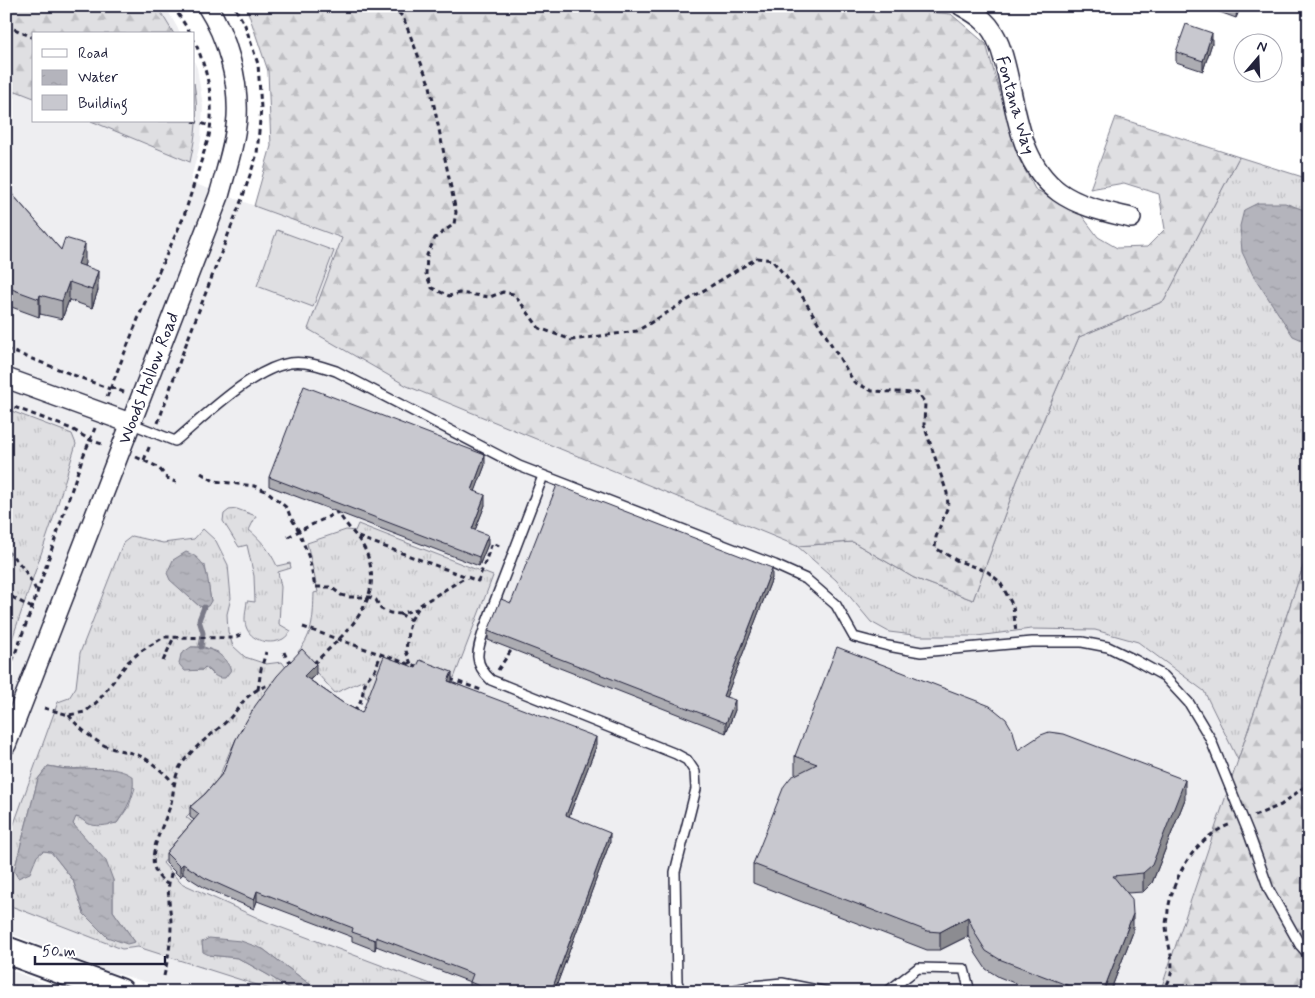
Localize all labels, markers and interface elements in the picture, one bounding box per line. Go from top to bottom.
legend [32,32,195,122]
north arrow [1232,32,1282,82]
text: N [1255,37,1269,57]
text: Road [78,44,108,64]
street label: Fontana Way [990,53,1041,157]
text: Water [78,68,118,88]
text: Building [78,94,128,115]
street label: Woods Hollow Road [113,309,185,448]
scale bar [35,933,165,965]
text: 50 m [42,942,76,962]

